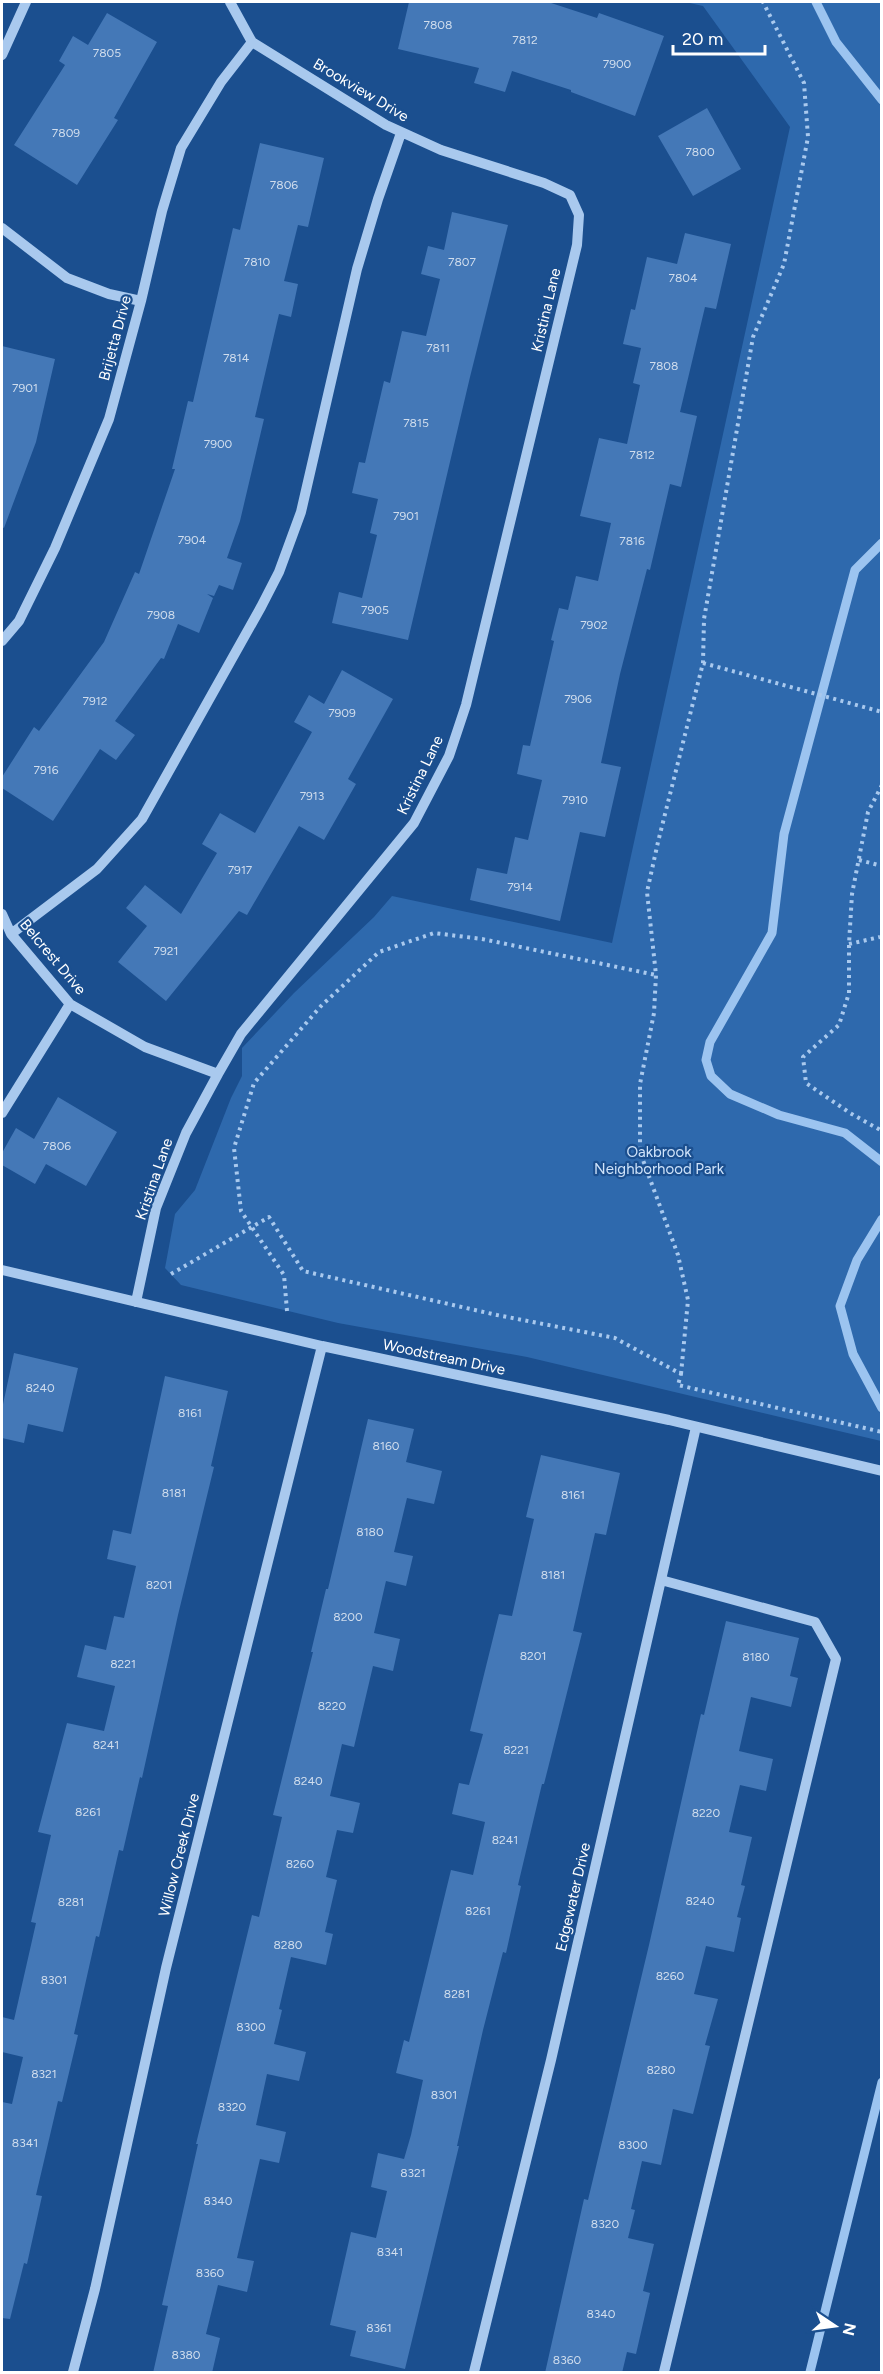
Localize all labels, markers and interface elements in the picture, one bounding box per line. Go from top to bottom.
house number: 7808 [424,18,452,32]
scale bar [673,18,764,56]
text: 20 m [682,28,723,50]
house number: 7812 [512,33,538,47]
house number: 7805 [93,46,121,60]
street label: Brookview Drive [310,54,412,126]
house number: 7900 [603,57,632,71]
house number: 7809 [52,126,80,140]
house number: 7800 [685,145,715,159]
house number: 7806 [270,178,298,192]
house number: 7810 [244,255,271,269]
house number: 7807 [448,255,477,269]
street label: Kristina Lane [528,266,564,354]
house number: 7804 [669,271,698,285]
street label: Brijetta Drive [95,294,135,382]
house number: 7811 [426,341,450,355]
house number: 7814 [223,351,250,365]
house number: 7808 [650,359,678,373]
house number: 7901 [12,381,38,395]
house number: 7815 [403,416,429,430]
house number: 7900 [204,437,233,451]
house number: 7812 [629,448,655,462]
house number: 7901 [393,509,419,523]
house number: 7904 [178,533,207,547]
house number: 7816 [619,534,645,548]
house number: 7905 [361,603,389,617]
house number: 7908 [147,608,175,622]
house number: 7902 [580,618,608,632]
house number: 7906 [564,692,592,706]
house number: 7912 [83,694,107,708]
house number: 7909 [328,706,356,720]
street label: Kristina Lane [393,733,447,817]
house number: 7916 [34,763,59,777]
house number: 7913 [300,789,324,803]
house number: 7910 [562,793,588,807]
house number: 7917 [228,863,253,877]
house number: 7914 [507,880,533,894]
street label: Belcrest Drive [16,916,90,998]
house number: 7921 [154,944,178,958]
street label: Kristina Lane [132,1136,176,1222]
house number: 7806 [43,1139,71,1153]
park label: Oakbrook Neighborhood Park [594,1143,725,1178]
street label: Woodstream Drive [381,1335,507,1379]
house number: 8240 [25,1381,55,1395]
house number: 8161 [178,1406,202,1420]
house number: 8160 [373,1439,400,1453]
house number: 8181 [162,1486,186,1500]
house number: 8161 [561,1488,585,1502]
house number: 8180 [356,1525,384,1539]
house number: 8181 [541,1568,565,1582]
house number: 8201 [146,1578,172,1592]
house number: 8200 [333,1610,363,1624]
house number: 8201 [520,1649,546,1663]
house number: 8180 [742,1650,770,1664]
house number: 8221 [110,1657,136,1671]
house number: 8220 [318,1699,347,1713]
house number: 8241 [93,1738,119,1752]
house number: 8221 [503,1743,529,1757]
house number: 8240 [293,1774,323,1788]
street label: Willow Creek Drive [155,1792,203,1918]
house number: 8261 [75,1805,101,1819]
house number: 8220 [692,1806,721,1820]
house number: 8241 [492,1833,518,1847]
street label: Edgewater Drive [552,1841,594,1953]
house number: 8260 [286,1857,315,1871]
house number: 8240 [685,1894,715,1908]
house number: 8281 [58,1895,84,1909]
house number: 8261 [465,1904,491,1918]
house number: 8280 [273,1938,303,1952]
house number: 8260 [656,1969,685,1983]
house number: 8301 [41,1973,67,1987]
house number: 8281 [444,1987,470,2001]
house number: 8300 [236,2020,266,2034]
house number: 8280 [646,2063,676,2077]
house number: 8321 [31,2067,57,2081]
house number: 8301 [431,2088,457,2102]
house number: 8320 [218,2100,246,2114]
house number: 8341 [12,2136,38,2150]
house number: 8300 [618,2138,648,2152]
house number: 8321 [400,2166,426,2180]
house number: 8340 [203,2194,233,2208]
house number: 8320 [591,2217,619,2231]
house number: 8341 [377,2245,403,2259]
house number: 8360 [196,2266,224,2280]
north arrow [805,2296,865,2356]
house number: 8340 [586,2307,616,2321]
house number: 8361 [366,2321,392,2335]
text: N [838,2321,860,2337]
house number: 8380 [172,2348,201,2362]
house number: 8360 [553,2353,581,2367]

